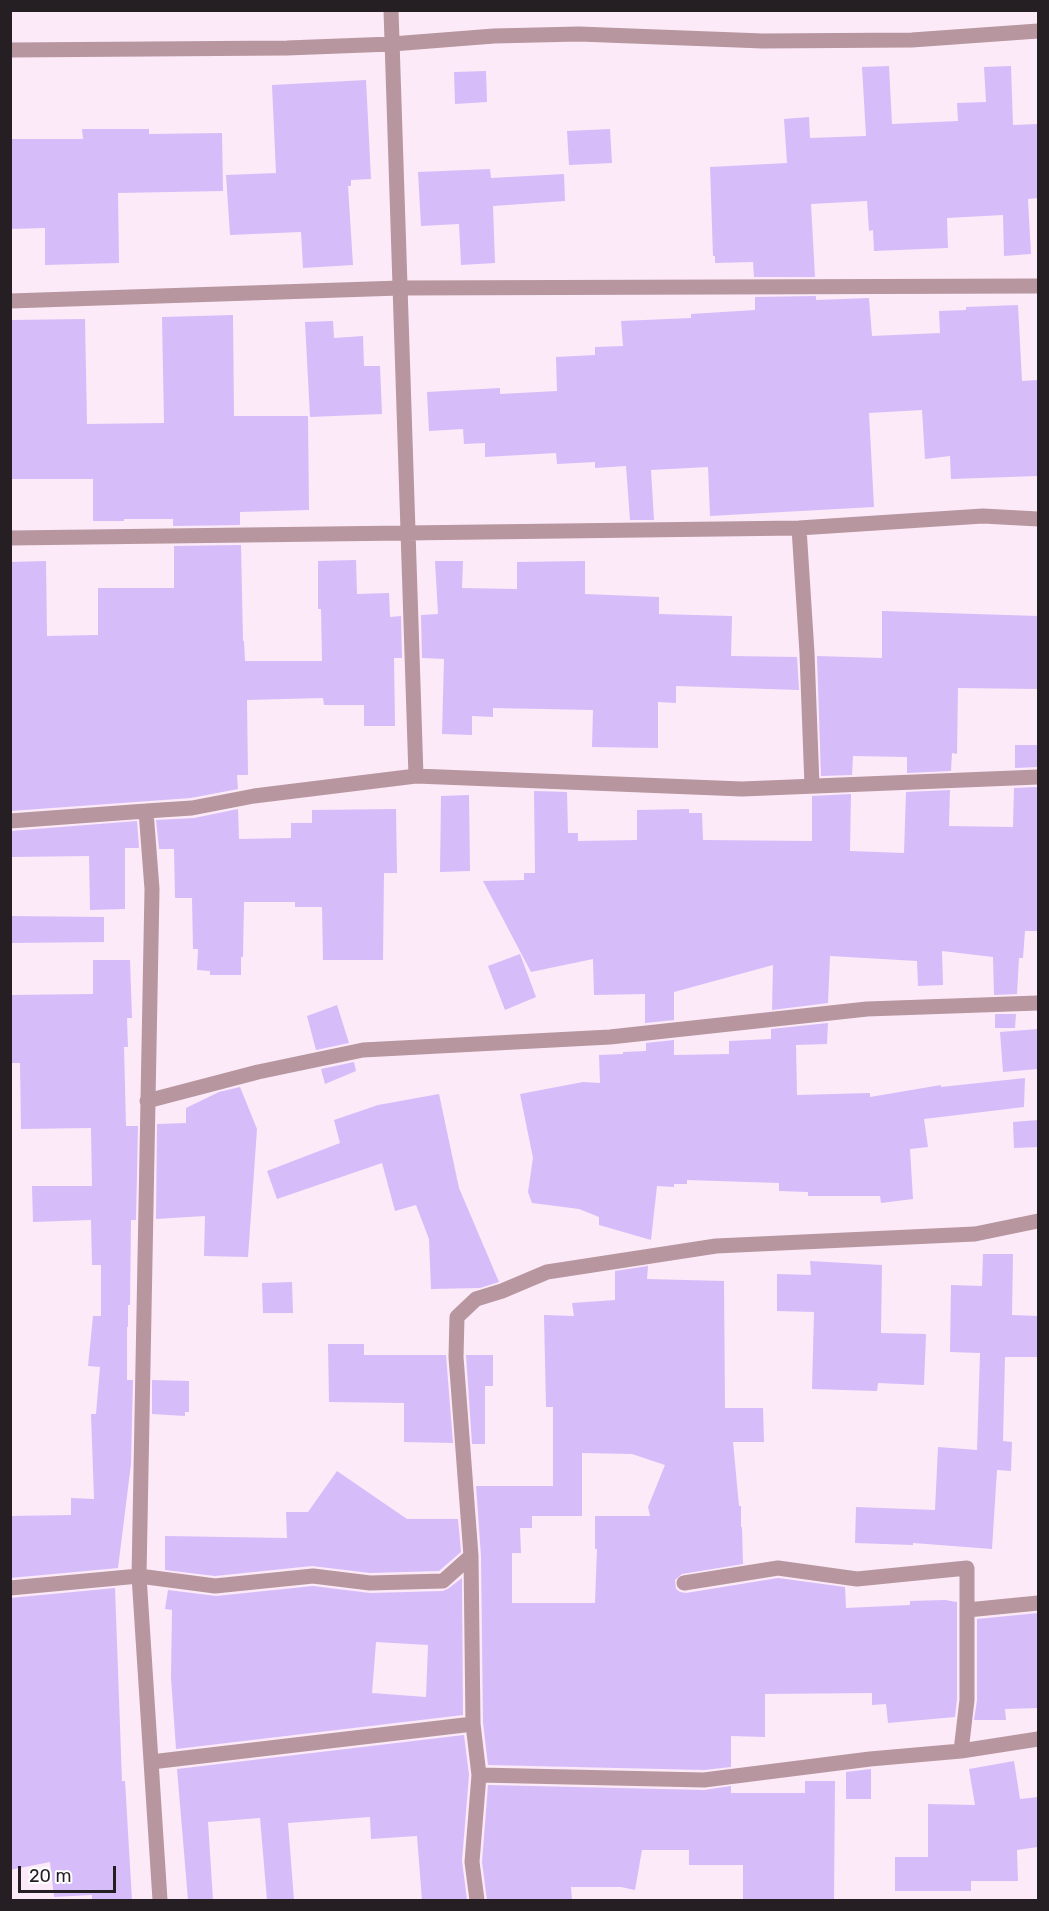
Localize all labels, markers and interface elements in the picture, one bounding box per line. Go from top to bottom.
scale bar [21,1854,118,1892]
text: 20 m [29,1865,71,1887]

